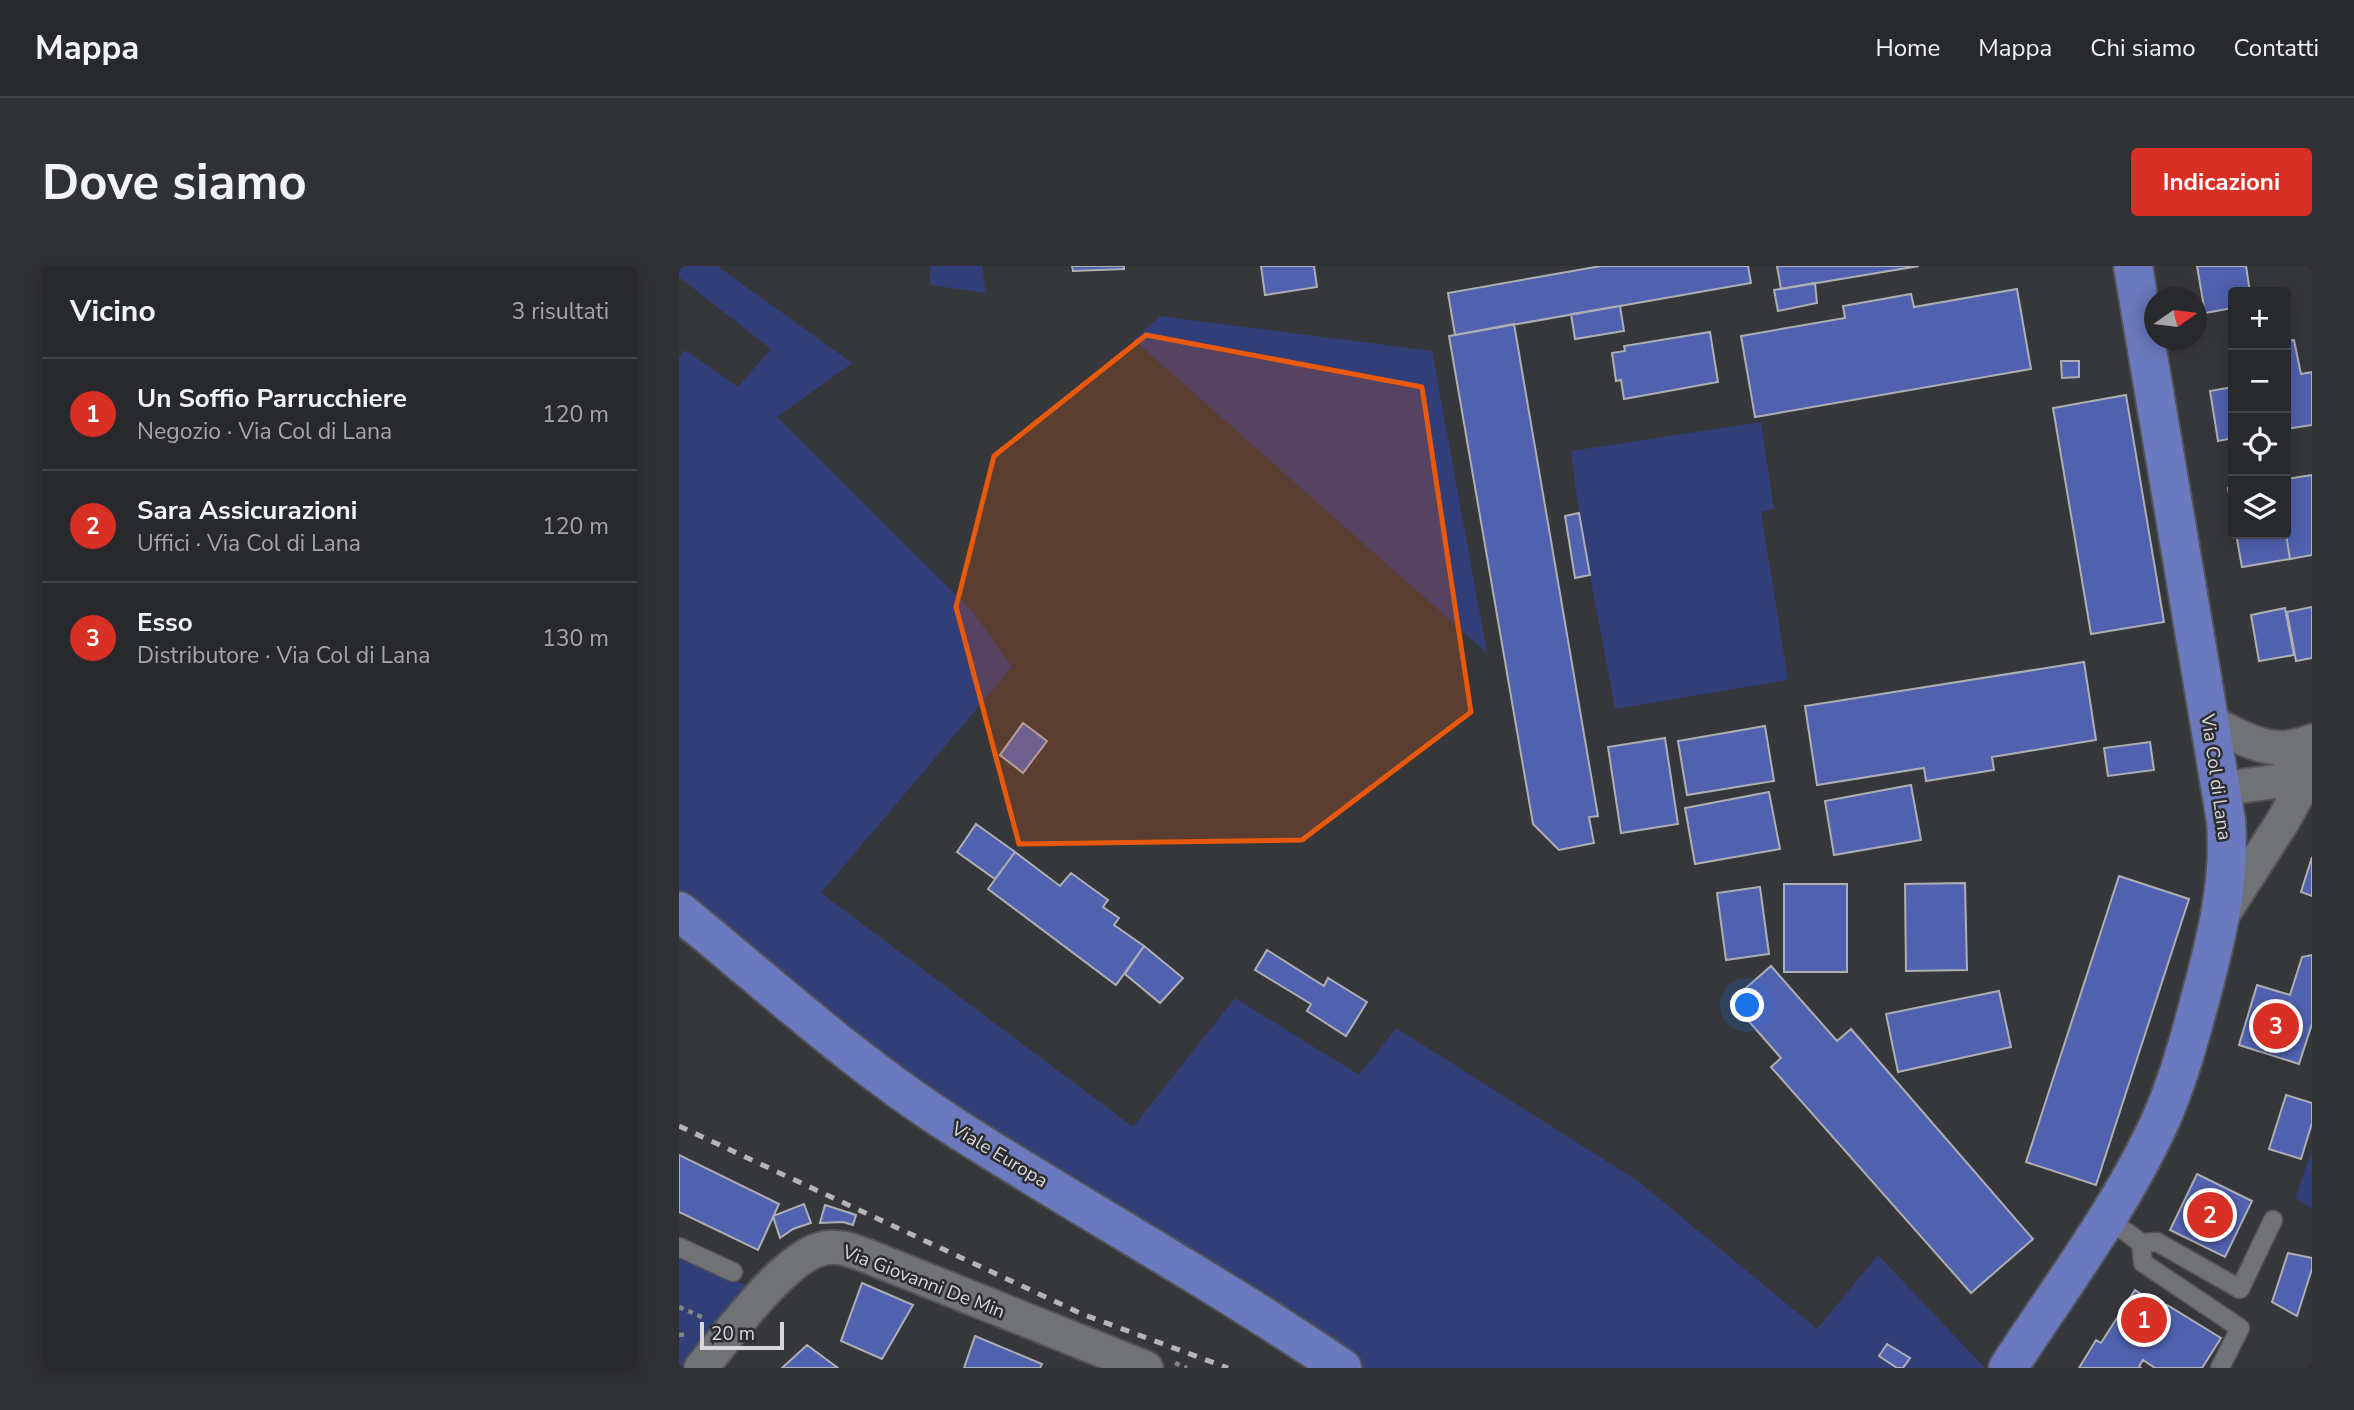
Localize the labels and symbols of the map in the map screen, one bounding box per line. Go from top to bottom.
north arrow [2144,287,2207,350]
street label: Via Col di Lana [2194,711,2238,842]
your location [1730,988,1764,1022]
pin: 3 [2253,1000,2299,1052]
street label: Viale Europa [946,1115,1053,1194]
pin: 2 [2187,1189,2233,1241]
street label: Via Giovanni De Min [838,1239,1009,1325]
pin: 1 [2121,1294,2167,1346]
scale bar [700,1319,784,1351]

